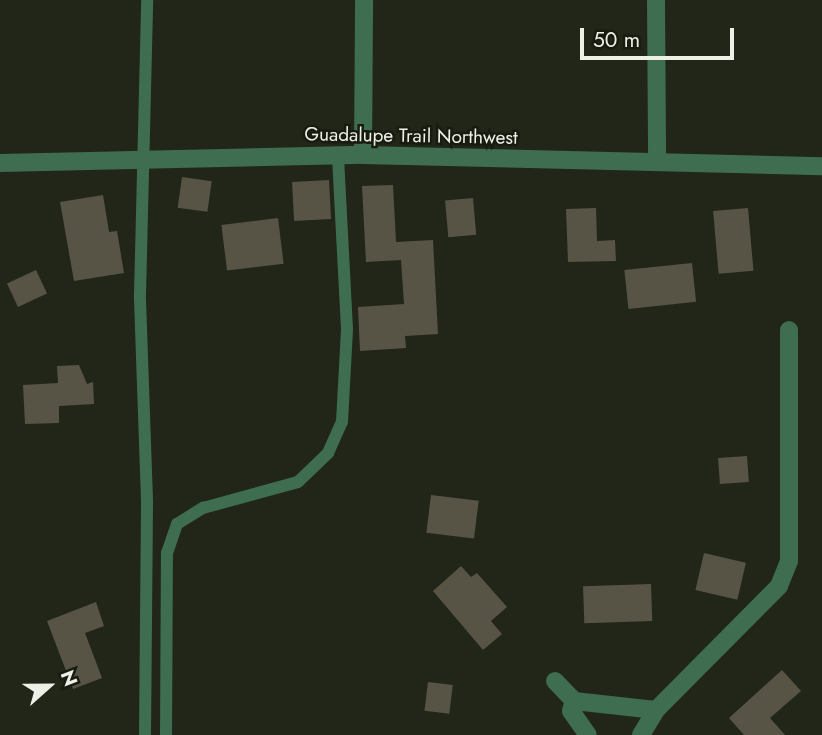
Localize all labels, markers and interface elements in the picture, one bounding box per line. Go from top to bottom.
scale bar [584,14,738,58]
text: 50 m [593,25,640,55]
street label: Guadalupe Trail Northwest [304,123,518,149]
north arrow [14,651,84,721]
text: N [54,666,84,690]

